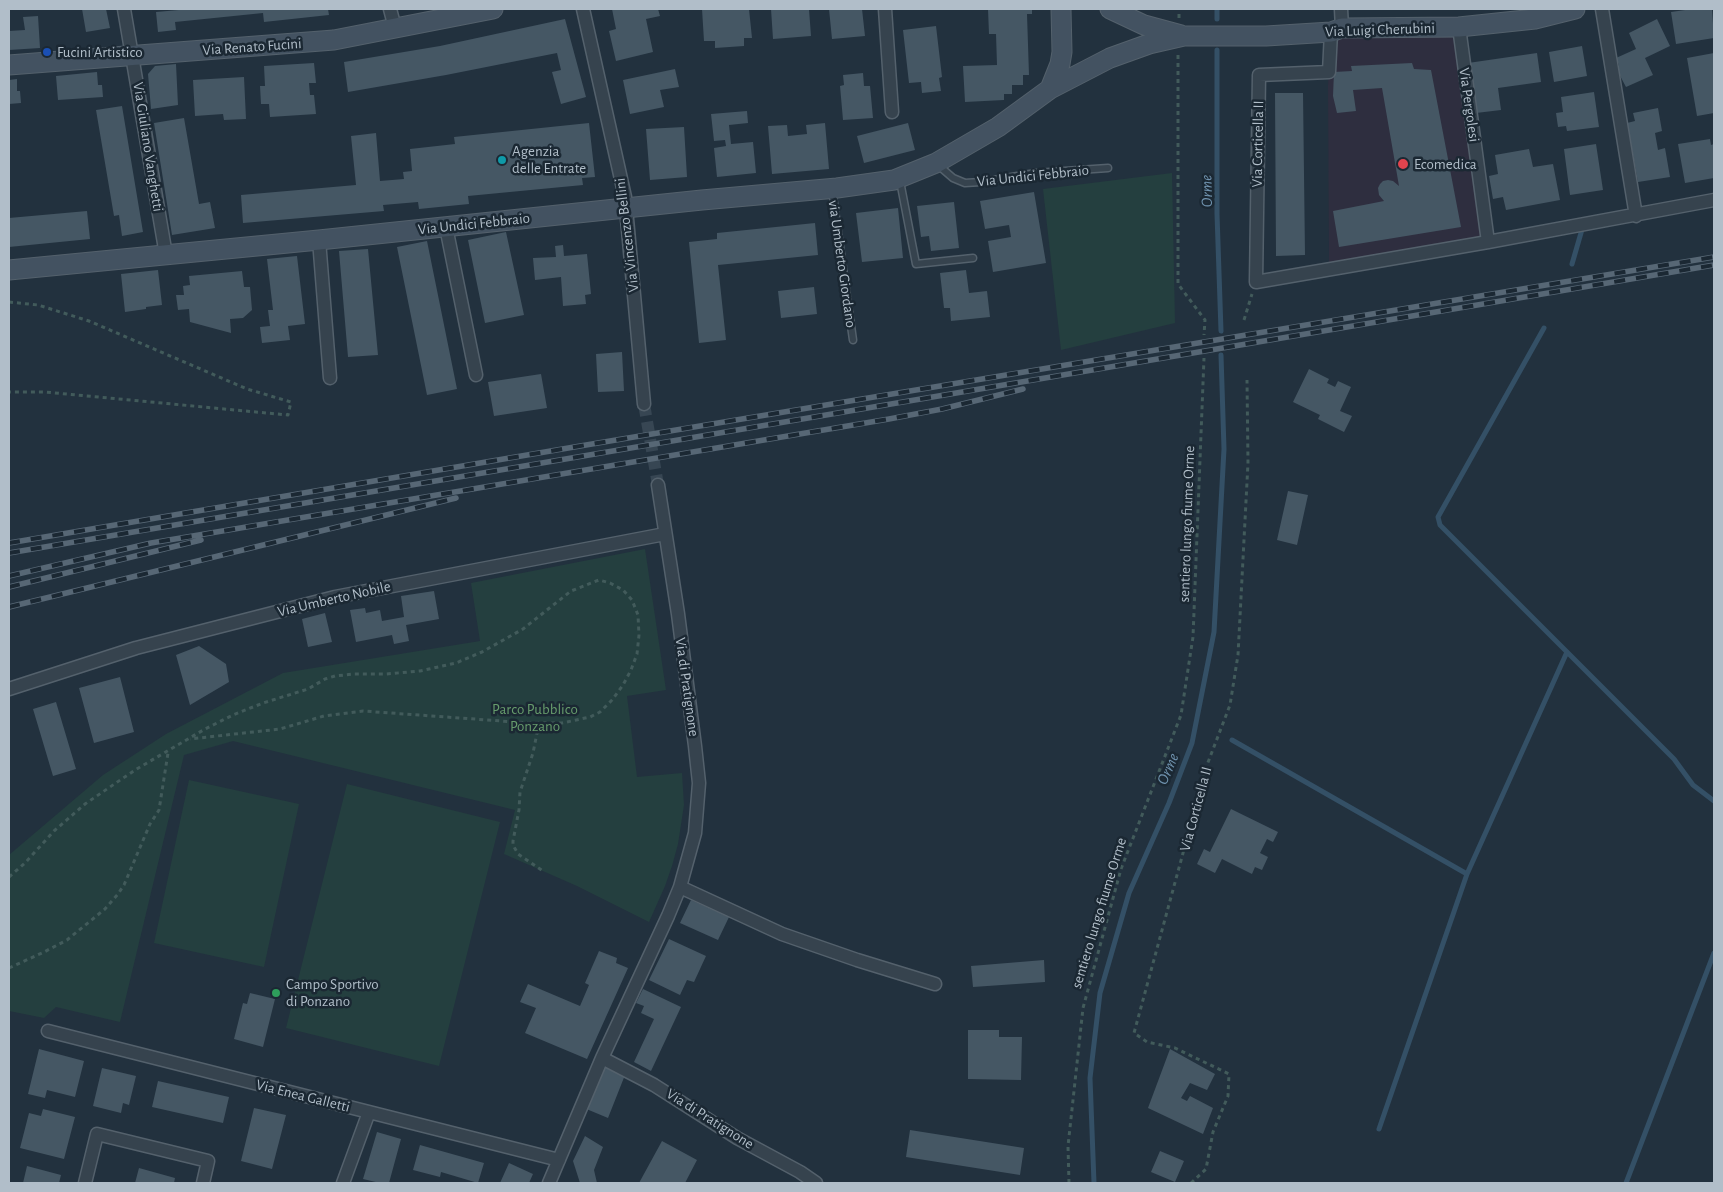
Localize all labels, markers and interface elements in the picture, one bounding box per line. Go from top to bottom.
street label: Via Luigi Cherubini [1325,19,1435,41]
street label: Via Renato Fucini [202,35,302,59]
place label: Fucini Artistico [57,43,143,61]
marker: Fucini Artistico [41,46,53,58]
street label: Via Pergolesi [1455,67,1483,143]
street label: Via Giuliano Vanghetti [129,81,167,213]
street label: Via Corticella II [1248,100,1268,188]
place label: Agenzia delle Entrate [512,142,586,177]
marker: Agenzia delle Entrate [496,154,508,166]
place label: Ecomedica [1414,155,1477,173]
marker: Ecomedica [1396,157,1410,171]
street label: Via Undici Febbraio [976,161,1090,191]
water label: Orme [1197,175,1217,207]
street label: Via Vincenzo Bellini [611,177,643,293]
street label: via Umberto Giordano [824,199,860,329]
street label: Via Undici Febbraio [417,209,531,239]
street label: sentiero lungo fiume Orme [1175,445,1199,603]
street label: Via Umberto Nobile [276,577,392,621]
street label: Via di Pratignone [671,636,703,738]
park label: Parco Pubblico Ponzano [492,700,578,735]
water label: Orme [1153,750,1183,788]
street label: Via Corticella II [1176,765,1216,853]
street label: sentiero lungo fiume Orme [1067,835,1131,991]
place label: Campo Sportivo di Ponzano [286,975,379,1010]
marker: Campo Sportivo di Ponzano [270,987,282,999]
street label: Via Enea Galletti [254,1076,352,1116]
street label: Via di Pratignone [663,1085,757,1153]

